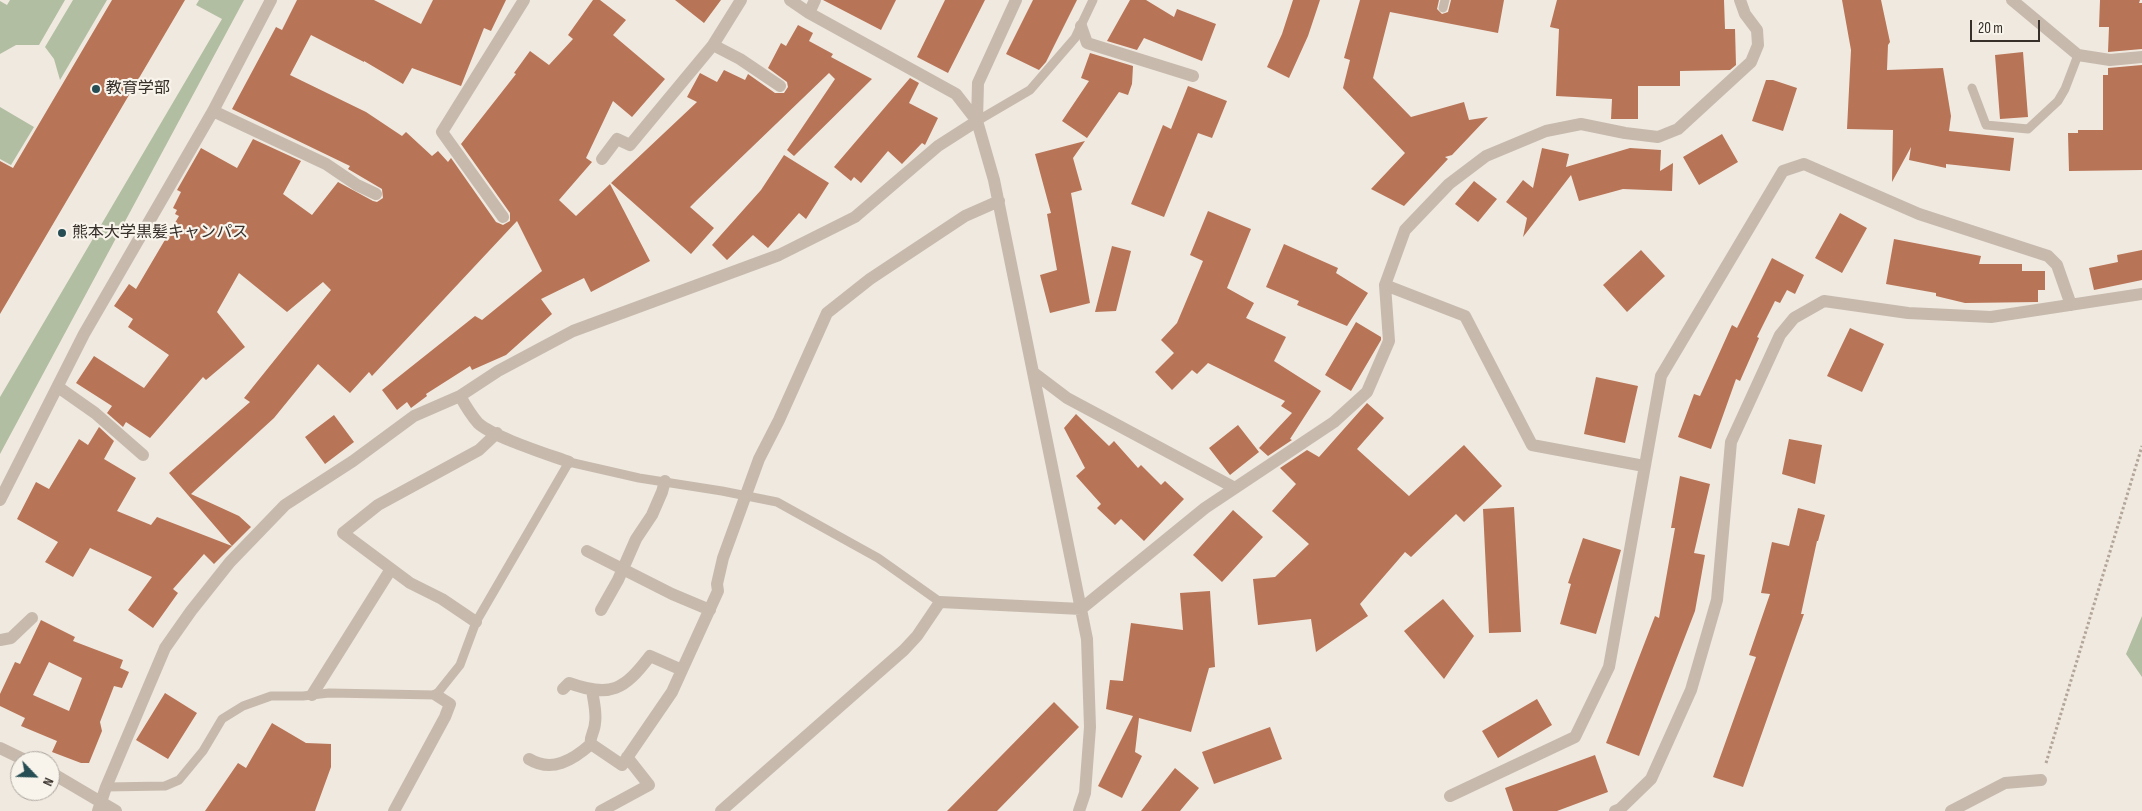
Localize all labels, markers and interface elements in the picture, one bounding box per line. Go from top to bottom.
scale bar [1972,10,2042,42]
text: 20 m [1978,19,2003,38]
place label: 教育学部 [106,79,170,99]
marker: 教育学部 [90,83,102,95]
place label: 熊本大学黒髪キャンパス [72,223,248,243]
marker: 熊本大学黒髪キャンパス [56,227,68,239]
north arrow [10,751,60,801]
text: N [39,775,58,789]

